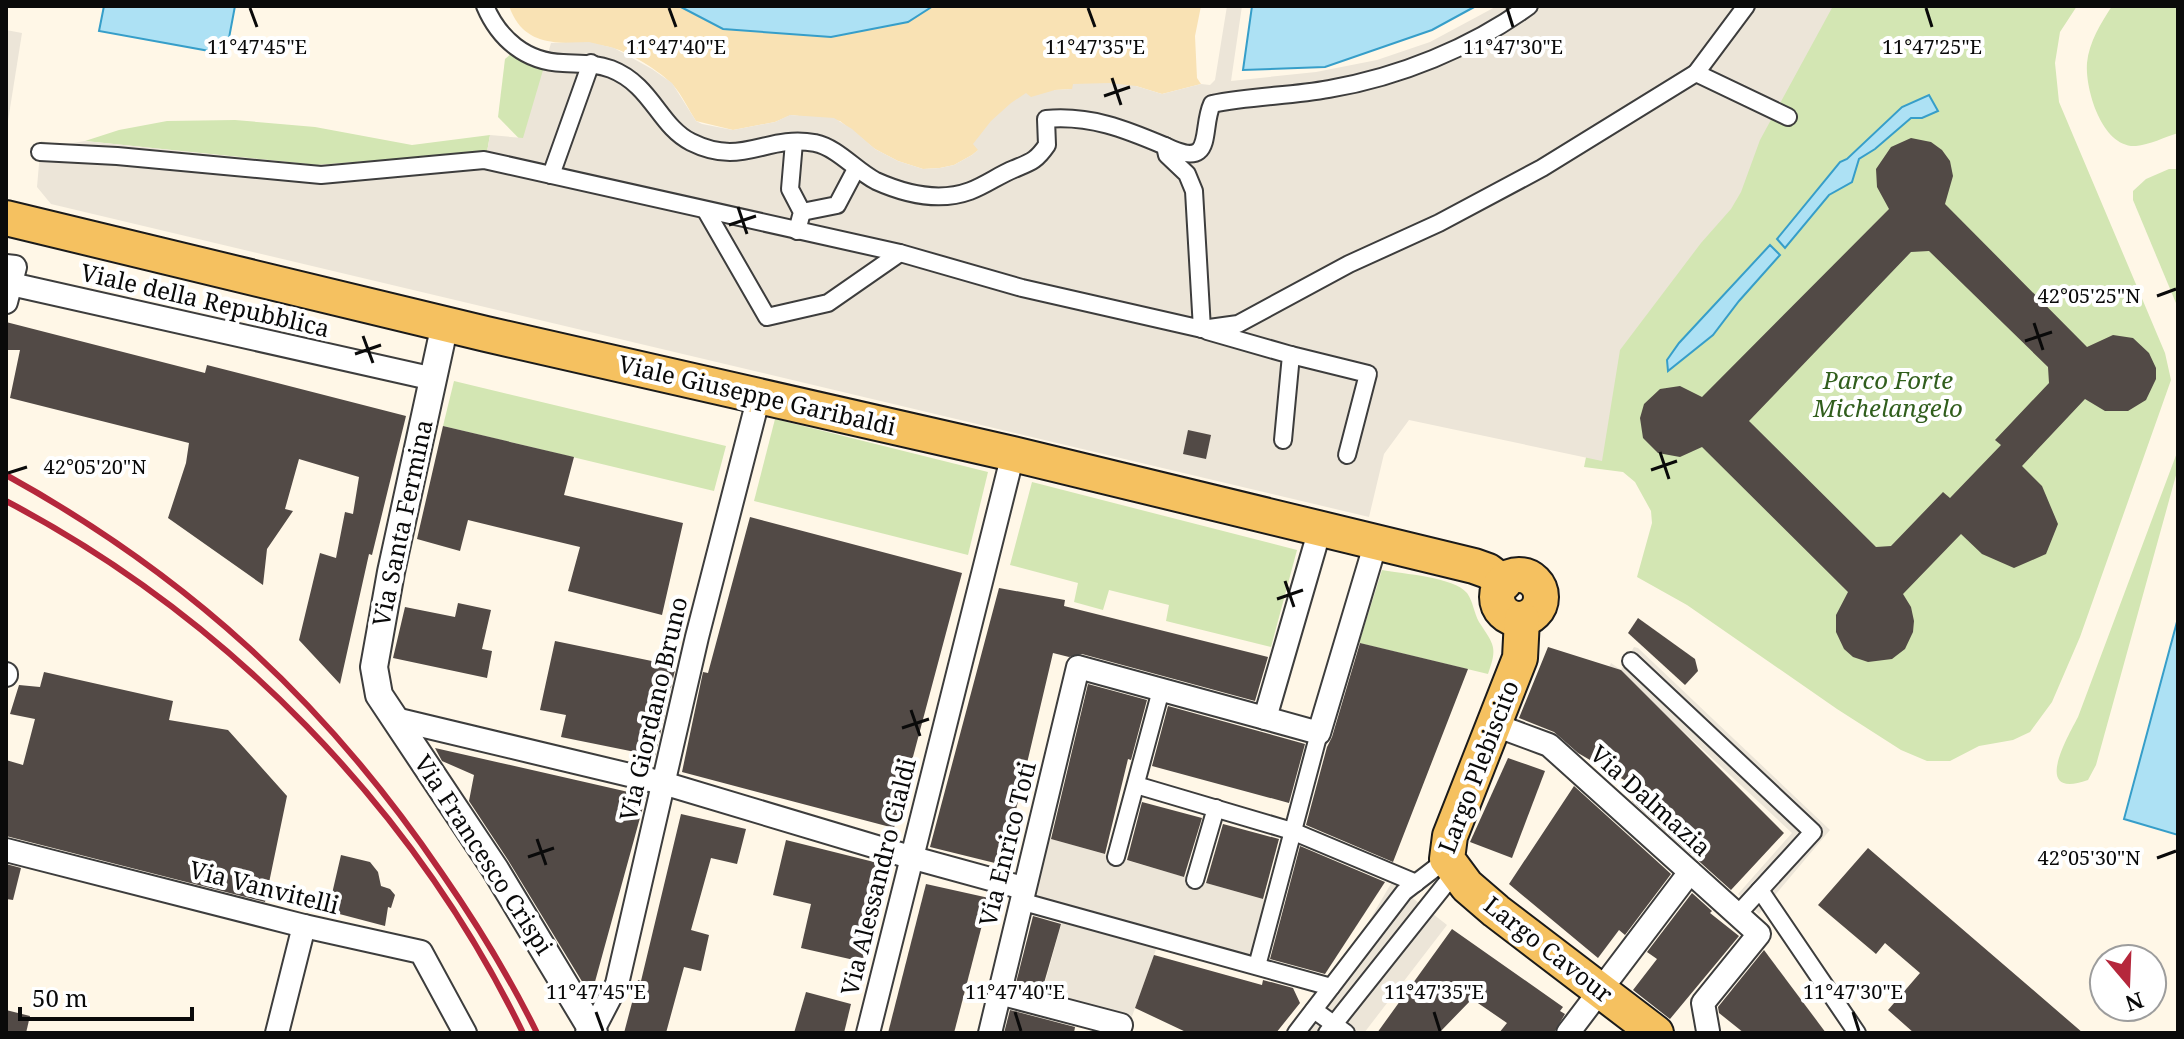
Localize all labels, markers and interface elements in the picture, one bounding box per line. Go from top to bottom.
text: 11°47'45"E [207,33,307,60]
text: 11°47'40"E [626,33,726,60]
text: 11°47'35"E [1045,33,1145,60]
text: 11°47'30"E [1463,33,1563,60]
text: 11°47'25"E [1882,33,1982,60]
street label: Viale della Repubblica [78,255,333,344]
text: 42°05'25"N [2038,282,2140,309]
street label: Viale Giuseppe Garibaldi [615,347,900,443]
park label: Parco Forte Michelangelo [1812,363,1963,424]
street label: Via Santa Fermina [364,416,440,629]
text: 42°05'20"N [44,453,146,480]
street label: Via Giordano Bruno [611,593,694,824]
street label: Largo Plebiscito [1429,675,1526,858]
street label: Via Dalmazia [1584,737,1718,863]
street label: Via Francesco Crispi [407,748,561,961]
street label: Via Alessandro Cialdi [832,754,923,999]
street label: Via Enrico Toti [970,758,1043,929]
text: 42°05'30"N [2038,844,2140,871]
street label: Via Vanvitelli [186,852,343,921]
street label: Largo Cavour [1478,888,1620,1010]
north arrow [2088,943,2168,1023]
scale bar [20,971,192,1021]
text: 11°47'45"E [546,978,646,1005]
text: 11°47'40"E [965,978,1065,1005]
text: 11°47'35"E [1384,978,1484,1005]
text: 11°47'30"E [1803,978,1903,1005]
text: 50 m [32,981,88,1014]
text: N [2122,986,2148,1020]

